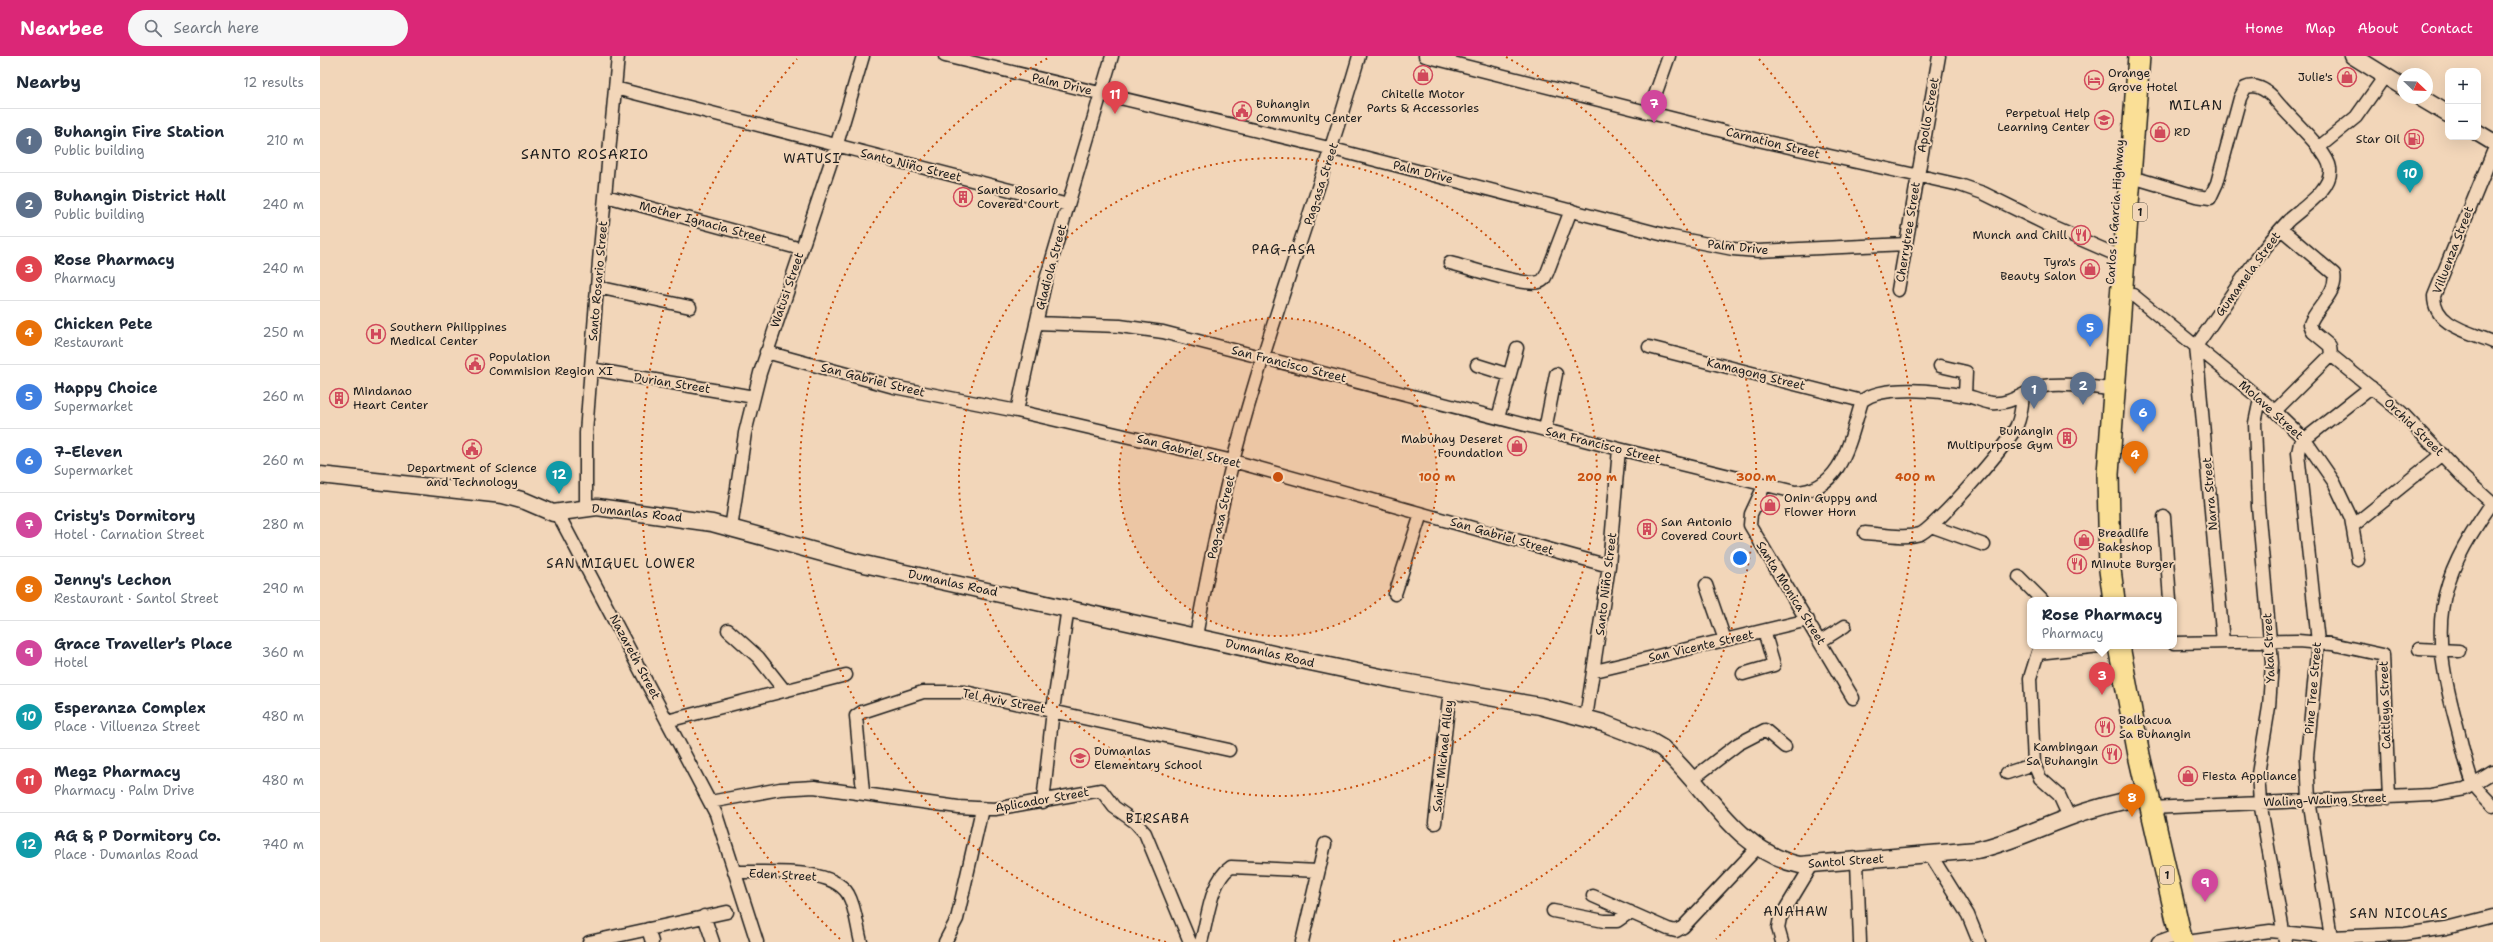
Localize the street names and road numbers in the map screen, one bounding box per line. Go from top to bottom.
street label: Palm Drive [1030,69,1094,99]
street label: Apollo Street [1913,76,1943,154]
street label: Carnation Street [1724,124,1822,162]
street label: Carlos P. Garcia Highway [2102,139,2128,285]
street label: Pag-asa Street [1300,141,1342,227]
street label: Santo Niño Street [859,145,963,185]
street label: Palm Drive [1391,157,1455,187]
street label: Cherrytree Street [1892,181,1924,283]
street label: Mother Ignacia Street [638,197,768,247]
road number: 1 [2133,203,2147,221]
street label: Villuenza Street [2429,204,2477,296]
street label: Santo Rosario Street [585,220,611,342]
street label: Gladiola Street [1032,222,1070,312]
street label: Gumamela Street [2212,228,2284,320]
street label: Palm Drive [1707,236,1770,258]
street label: Watusi Street [767,250,807,330]
street label: San Francisco Street [1230,342,1348,386]
street label: Kamagong Street [1705,354,1807,394]
street label: San Gabriel Street [819,359,927,401]
street label: Durian Street [633,369,711,397]
street label: Molave Street [2235,377,2307,443]
street label: Orchid Street [2381,395,2447,459]
street label: San Francisco Street [1544,423,1662,467]
street label: San Gabriel Street [1135,430,1243,472]
street label: Narra Street [2199,457,2221,531]
street label: Pag-asa Street [1204,473,1238,561]
street label: Dumanlas Road [591,500,684,526]
street label: San Gabriel Street [1448,514,1556,558]
street label: Santo Niño Street [1592,532,1620,636]
street label: Santa Monica Street [1753,538,1829,648]
street label: Dumanlas Road [907,566,1000,600]
street label: Nazareth Street [606,612,664,702]
street label: Yakal Street [2259,612,2279,684]
street label: San Vicente Street [1647,626,1755,666]
street label: Dumanlas Road [1224,635,1317,671]
street label: Pine Tree Street [2301,641,2325,735]
street label: Cattleya Street [2375,661,2395,749]
street label: Tel Aviv Street [961,685,1047,717]
street label: Saint Michael Alley [1429,699,1457,813]
street label: Aplicador Street [994,784,1090,816]
street label: Waling-Waling Street [2263,790,2387,810]
street label: Santol Street [1807,850,1885,872]
street label: Eden Street [749,865,817,885]
road number: 1 [2160,866,2174,884]

